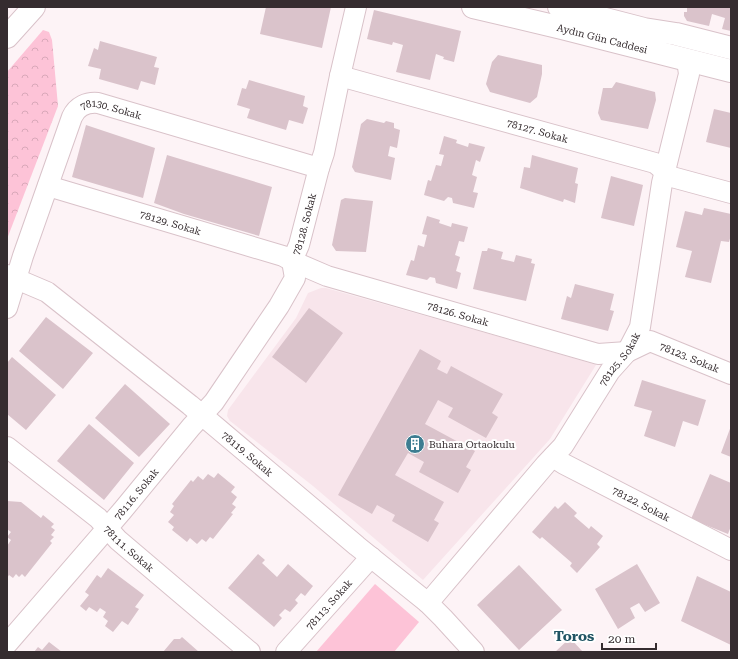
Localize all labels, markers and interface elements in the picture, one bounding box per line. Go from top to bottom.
street label: Aydın Gün Caddesi [556,22,649,55]
street label: 78130. Sokak [78,97,144,121]
street label: 78127. Sokak [506,117,570,144]
street label: 78128. Sokak [290,191,318,256]
street label: 78129. Sokak [139,208,203,237]
street label: 78126. Sokak [426,300,491,328]
street label: 78125. Sokak [597,330,642,388]
street label: 78123. Sokak [658,340,722,374]
street label: 78119. Sokak [220,429,276,479]
building icon: Buhara Ortaokulu [404,433,426,455]
place label: Buhara Ortaokulu [429,439,516,450]
street label: 78116. Sokak [112,465,161,522]
street label: 78122. Sokak [611,484,673,524]
street label: 78111. Sokak [102,523,157,574]
street label: 78113. Sokak [303,577,354,632]
scale bar [602,625,656,651]
district label: Toros [554,628,594,644]
text: 20 m [608,632,635,646]

